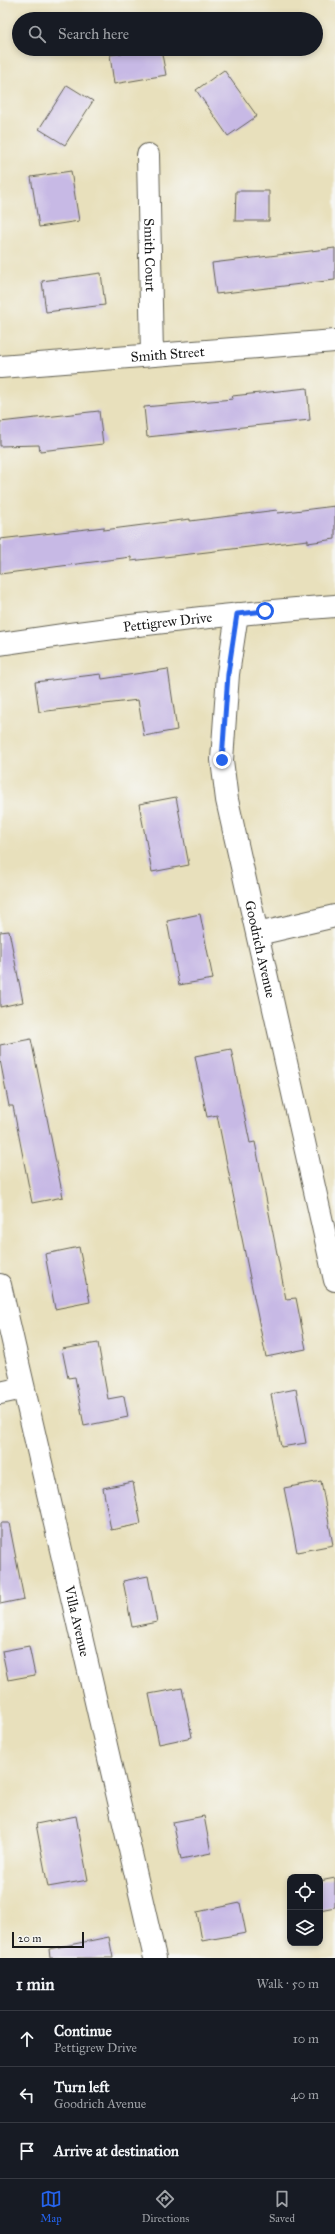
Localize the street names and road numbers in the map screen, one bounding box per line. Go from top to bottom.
street label: Smith Court [140,218,159,292]
street label: Smith Street [130,343,205,366]
street label: Pettigrew Drive [122,609,213,636]
street label: Goodrich Avenue [241,899,279,1000]
street label: Villa Avenue [60,1583,93,1659]

